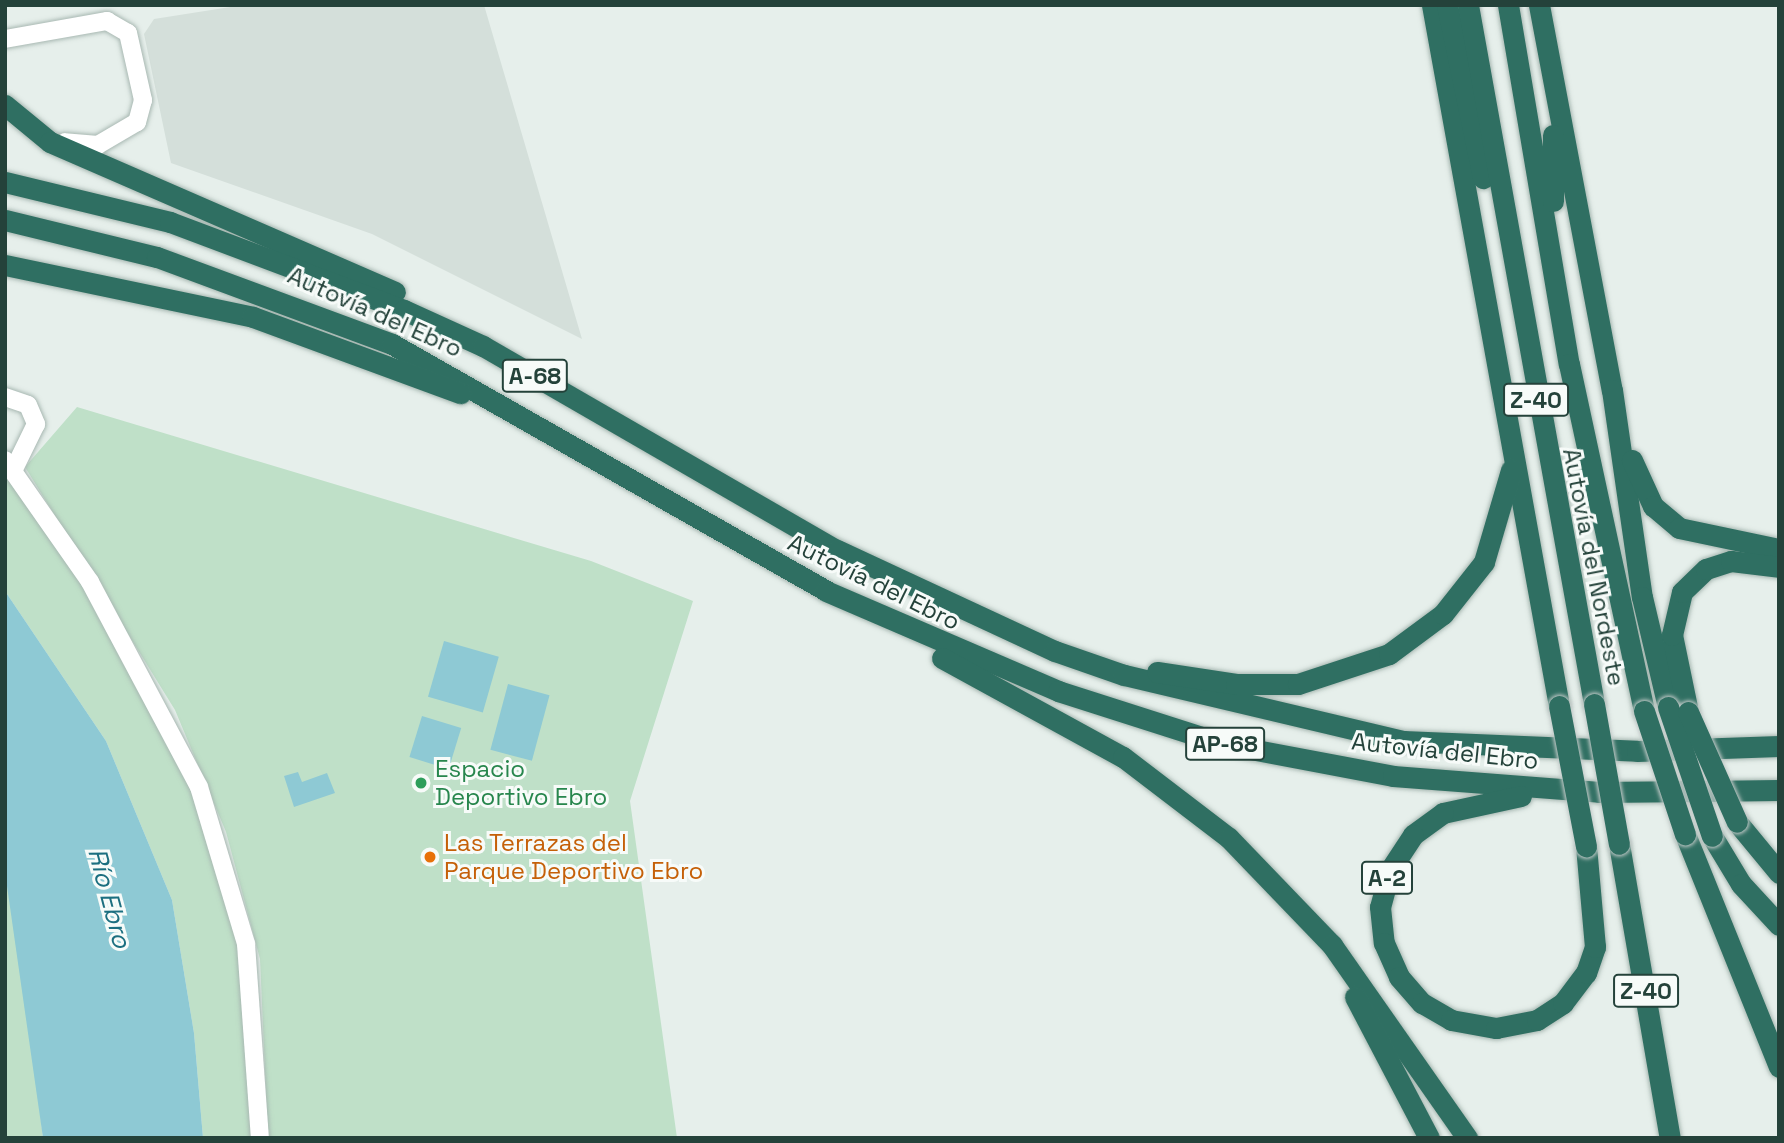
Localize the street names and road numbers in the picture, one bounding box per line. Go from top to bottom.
street label: Autovía del Ebro [283,261,467,363]
road number: A-68 [502,356,568,396]
road number: Z-40 [1503,380,1569,420]
street label: Autovía del Nordeste [1557,446,1631,688]
street label: Autovía del Ebro [783,528,965,636]
road number: AP-68 [1185,724,1265,764]
street label: Autovía del Ebro [1350,727,1540,775]
road number: A-2 [1361,858,1413,898]
road number: Z-40 [1613,972,1679,1010]

